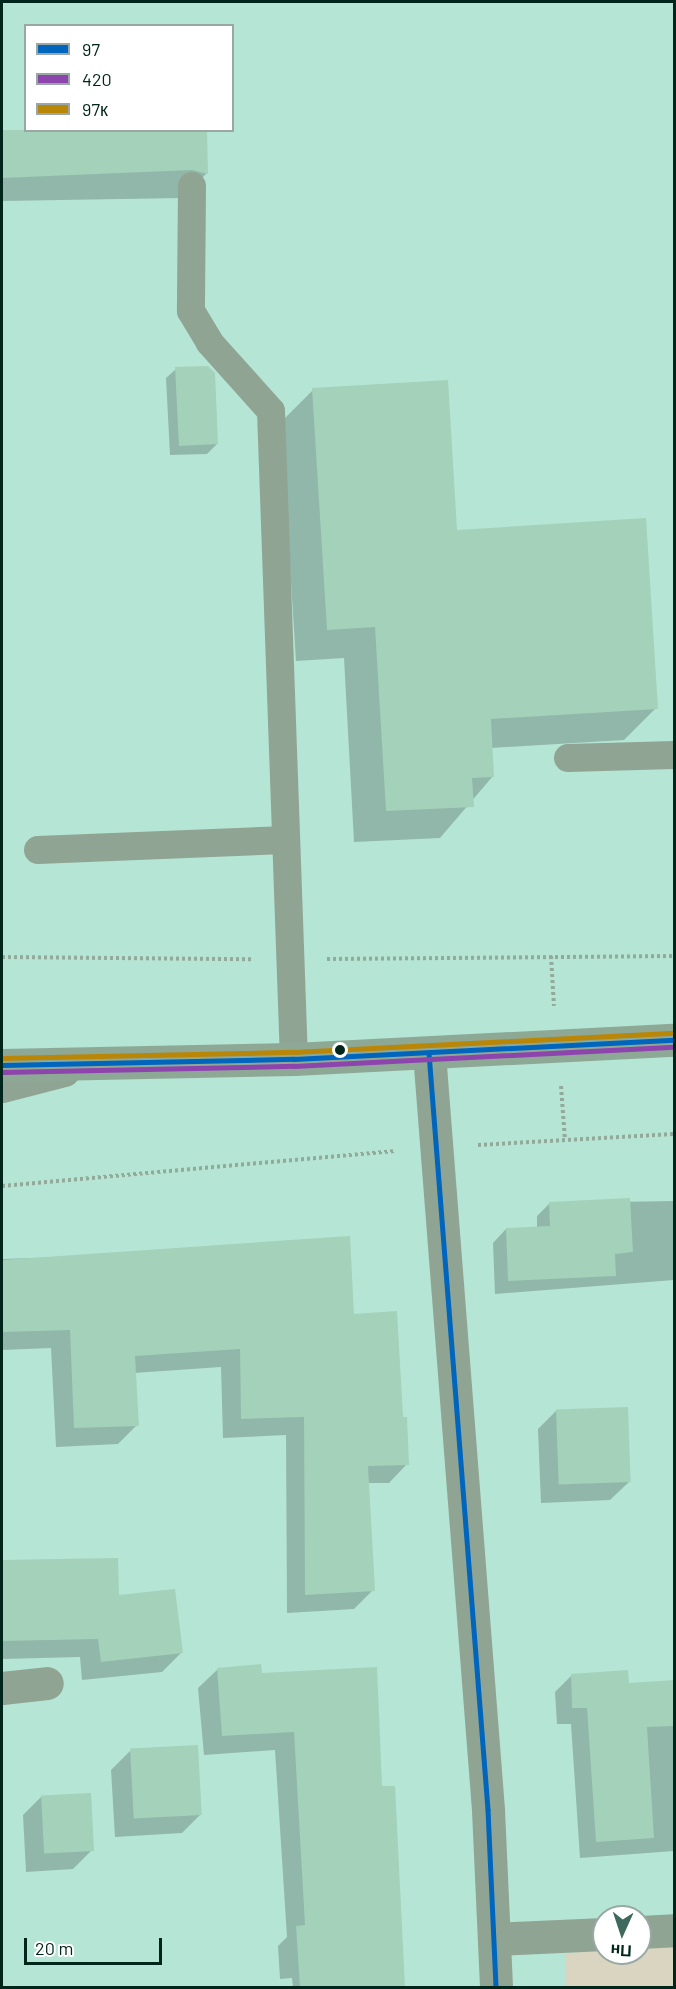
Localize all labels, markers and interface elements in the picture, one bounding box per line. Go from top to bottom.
legend [24,24,234,132]
text: 97 [82,38,100,60]
text: 420 [82,68,112,90]
text: 97к [82,98,108,120]
unlabelled marker [334,1044,346,1056]
north arrow [592,1905,652,1965]
scale bar [27,1926,165,1964]
text: 20 m [35,1937,73,1959]
text: Пн [610,1941,632,1962]

